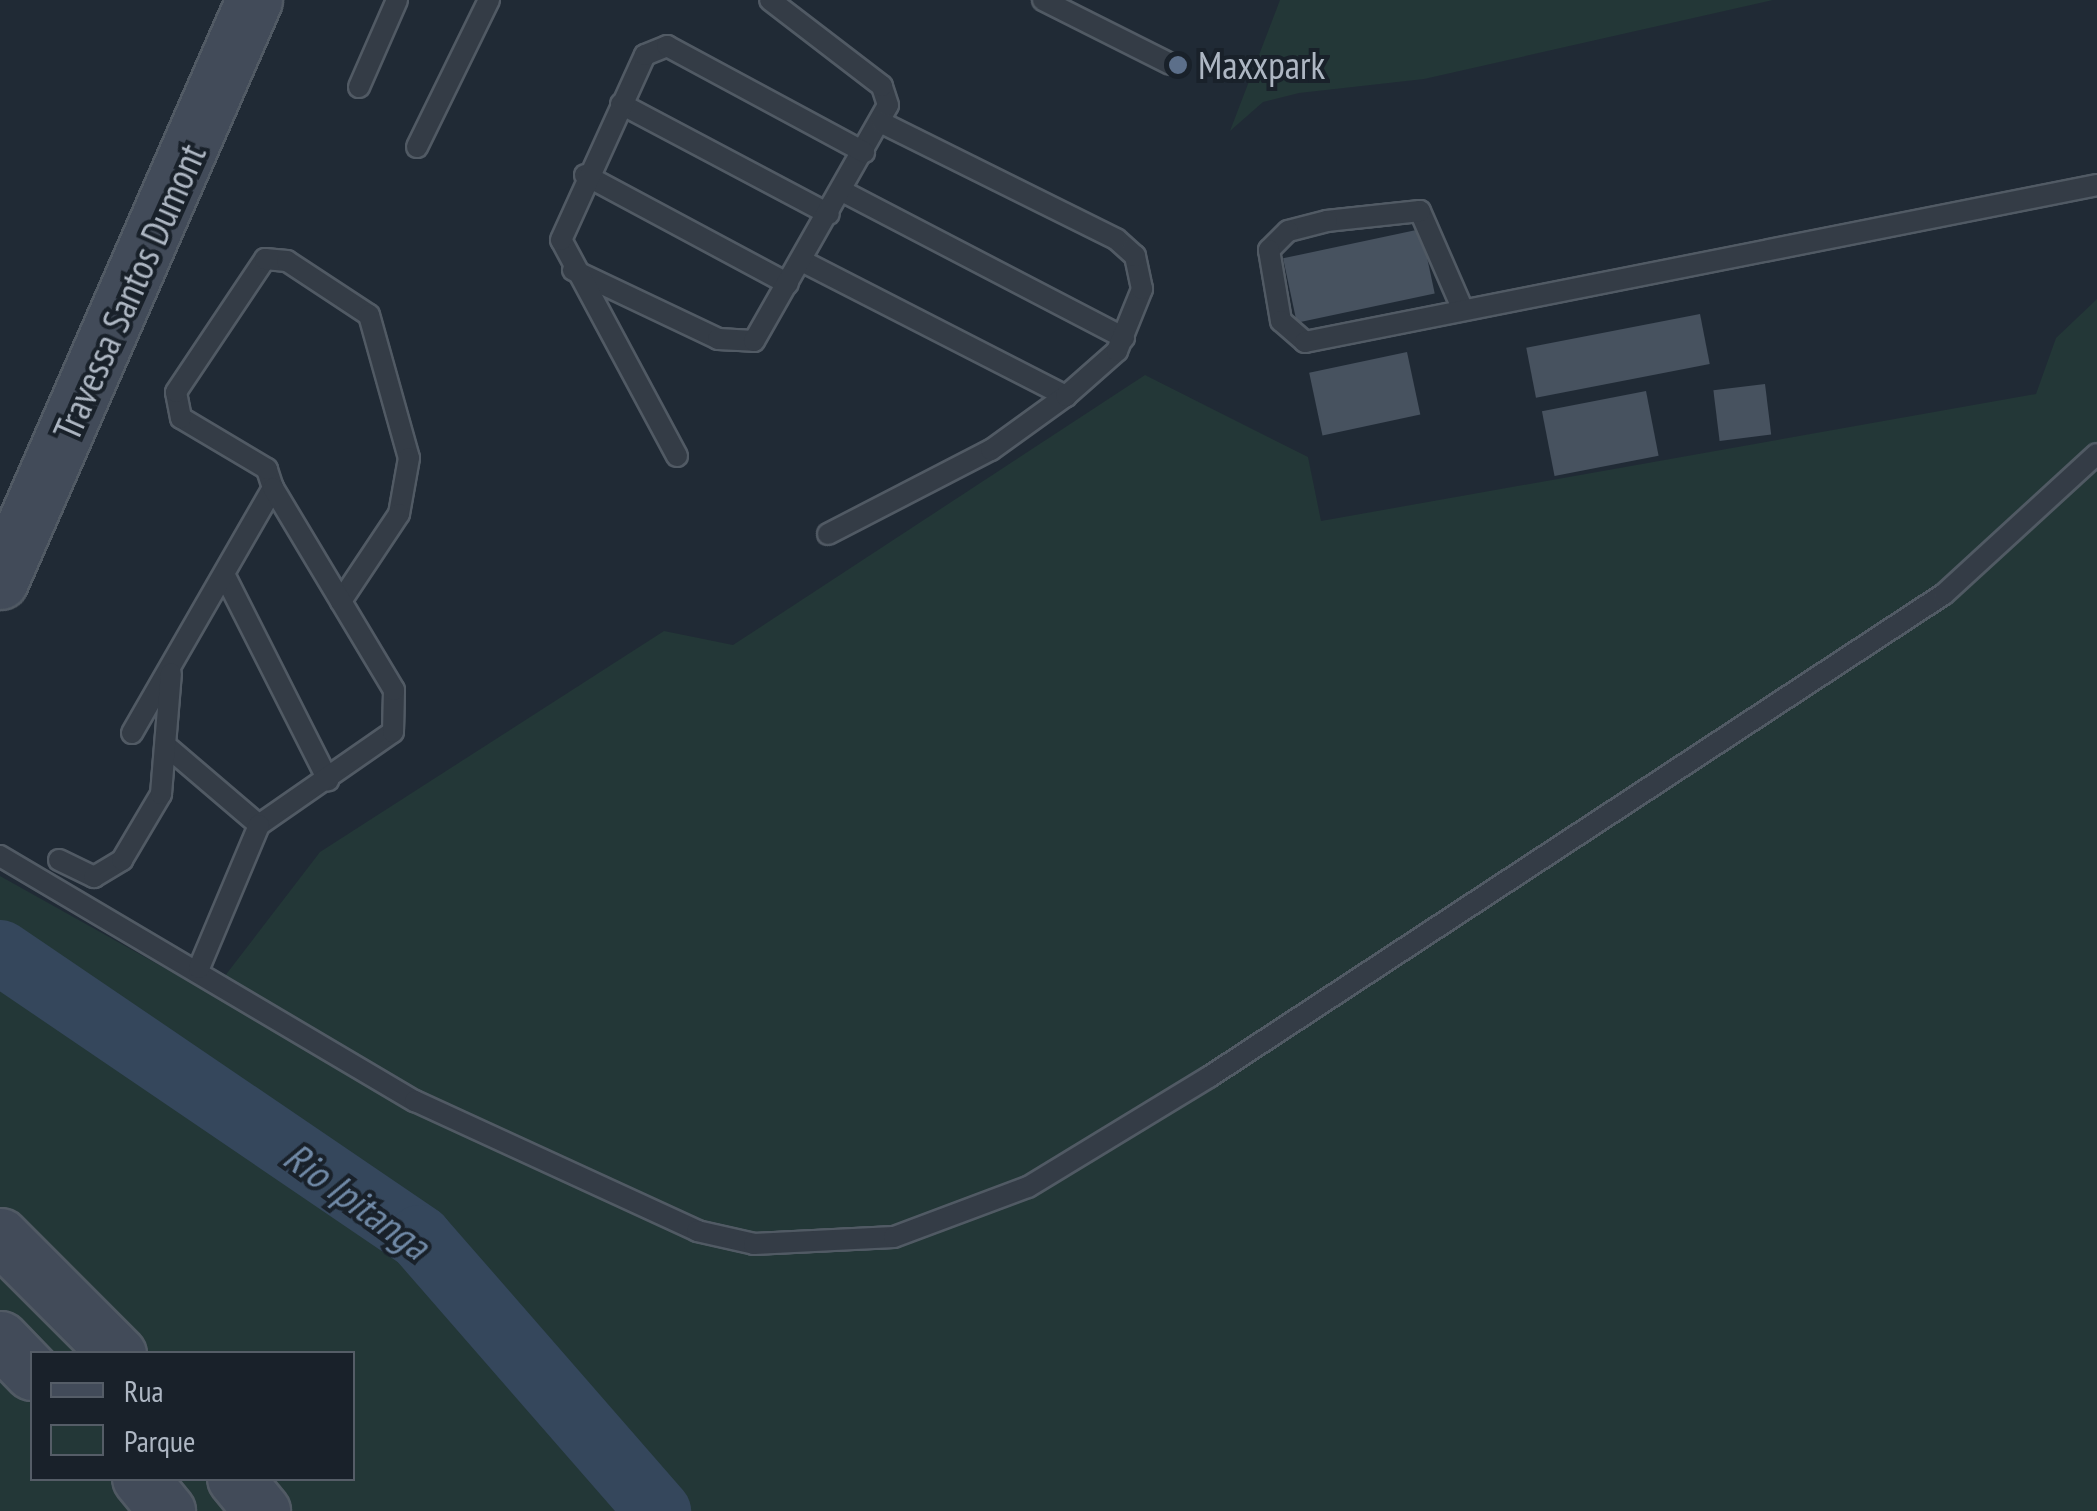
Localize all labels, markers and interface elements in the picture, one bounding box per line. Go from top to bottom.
place label: Maxxpark [1198,42,1325,88]
marker: Maxxpark [1167,54,1189,76]
street label: Travessa Santos Dumont [43,137,215,447]
water label: Rio Ipitanga [275,1132,439,1268]
legend [30,1351,355,1481]
text: Rua [124,1371,163,1410]
text: Parque [124,1421,195,1460]

